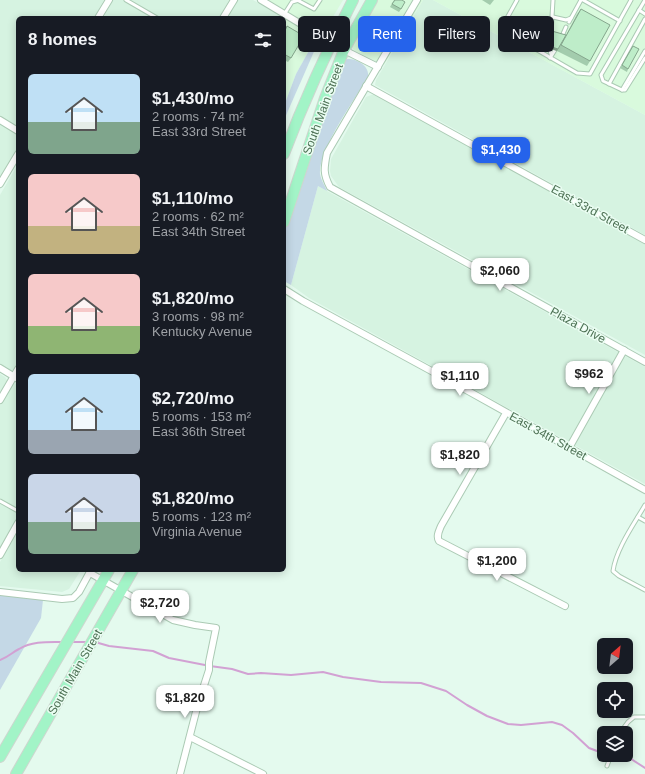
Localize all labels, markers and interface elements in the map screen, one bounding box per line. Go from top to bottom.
chip: Buy [298,16,350,52]
chip: Rent [358,16,416,52]
chip: Filters [424,16,490,52]
chip: New [498,16,554,52]
icon: filters [252,29,274,51]
text: 8 homes [28,30,97,49]
street label: South Main Street [300,61,346,157]
text: $1,430/mo [152,89,234,108]
icon: home [60,90,108,138]
text: 2 rooms · 74 m² [152,109,244,124]
text: East 33rd Street [152,124,246,139]
pin: $1,430 [468,137,534,171]
text: $1,430 [481,142,521,157]
street label: East 33rd Street [549,182,632,236]
text: $1,110/mo [152,189,233,208]
icon: home [60,190,108,238]
text: 2 rooms · 62 m² [152,209,244,224]
text: East 34th Street [152,224,245,239]
pin: $2,060 [467,258,533,292]
text: $2,060 [480,263,520,278]
text: $1,820/mo [152,289,234,308]
icon: home [60,290,108,338]
street label: Plaza Drive [548,304,609,346]
text: 3 rooms · 98 m² [152,309,244,324]
text: Kentucky Avenue [152,324,252,339]
pin: $962 [565,361,613,395]
pin: $1,110 [427,363,493,397]
text: $962 [575,366,603,381]
text: $1,110 [440,368,480,383]
text: $2,720/mo [152,389,234,408]
icon: home [60,390,108,438]
text: 5 rooms · 153 m² [152,409,251,424]
street label: East 34th Street [507,409,590,463]
text: East 36th Street [152,424,245,439]
pin: $1,820 [427,442,493,476]
text: $1,820 [440,447,480,462]
text: $1,820/mo [152,489,234,508]
icon: home [60,490,108,538]
text: 5 rooms · 123 m² [152,509,251,524]
text: Virginia Avenue [152,524,242,539]
pin: $1,200 [464,548,530,582]
text: $1,200 [477,553,517,568]
pin: $2,720 [127,590,193,624]
text: $2,720 [140,595,180,610]
street label: South Main Street [45,626,105,717]
north arrow [597,638,633,674]
map controls [597,638,633,762]
button: locate [597,682,633,718]
pin: $1,820 [152,685,218,719]
text: $1,820 [165,690,205,705]
button: layers [597,726,633,762]

